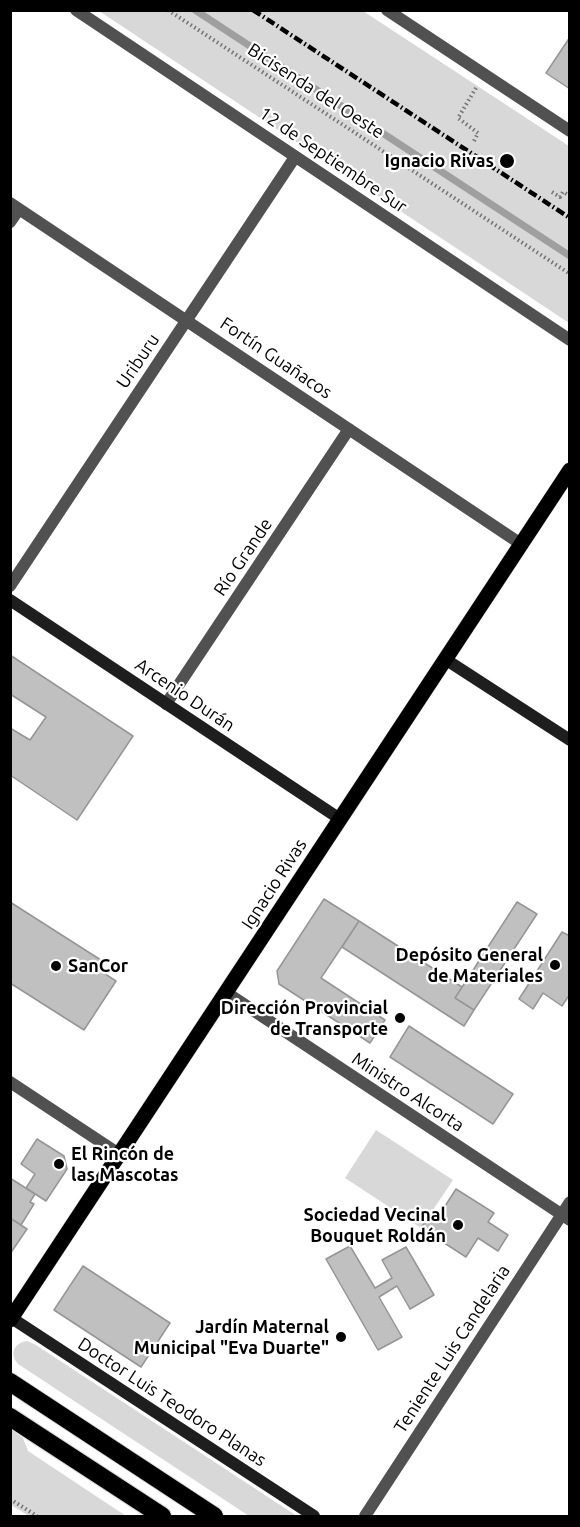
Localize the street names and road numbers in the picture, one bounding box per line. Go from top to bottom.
street label: Bicisenda del Oeste [244,39,388,143]
street label: 12 de Septiembre Sur [255,102,411,218]
street label: Fortín Guañacos [216,313,336,403]
street label: Uriburu [112,330,164,392]
street label: Río Grande [209,514,277,600]
street label: Arcenio Durán [131,654,239,736]
street label: Ignacio Rivas [237,835,311,933]
street label: Ministro Alcorta [348,1048,468,1136]
street label: Teniente Luis Candelaria [389,1261,515,1437]
street label: Doctor Luis Teodoro Planas [74,1333,270,1471]

